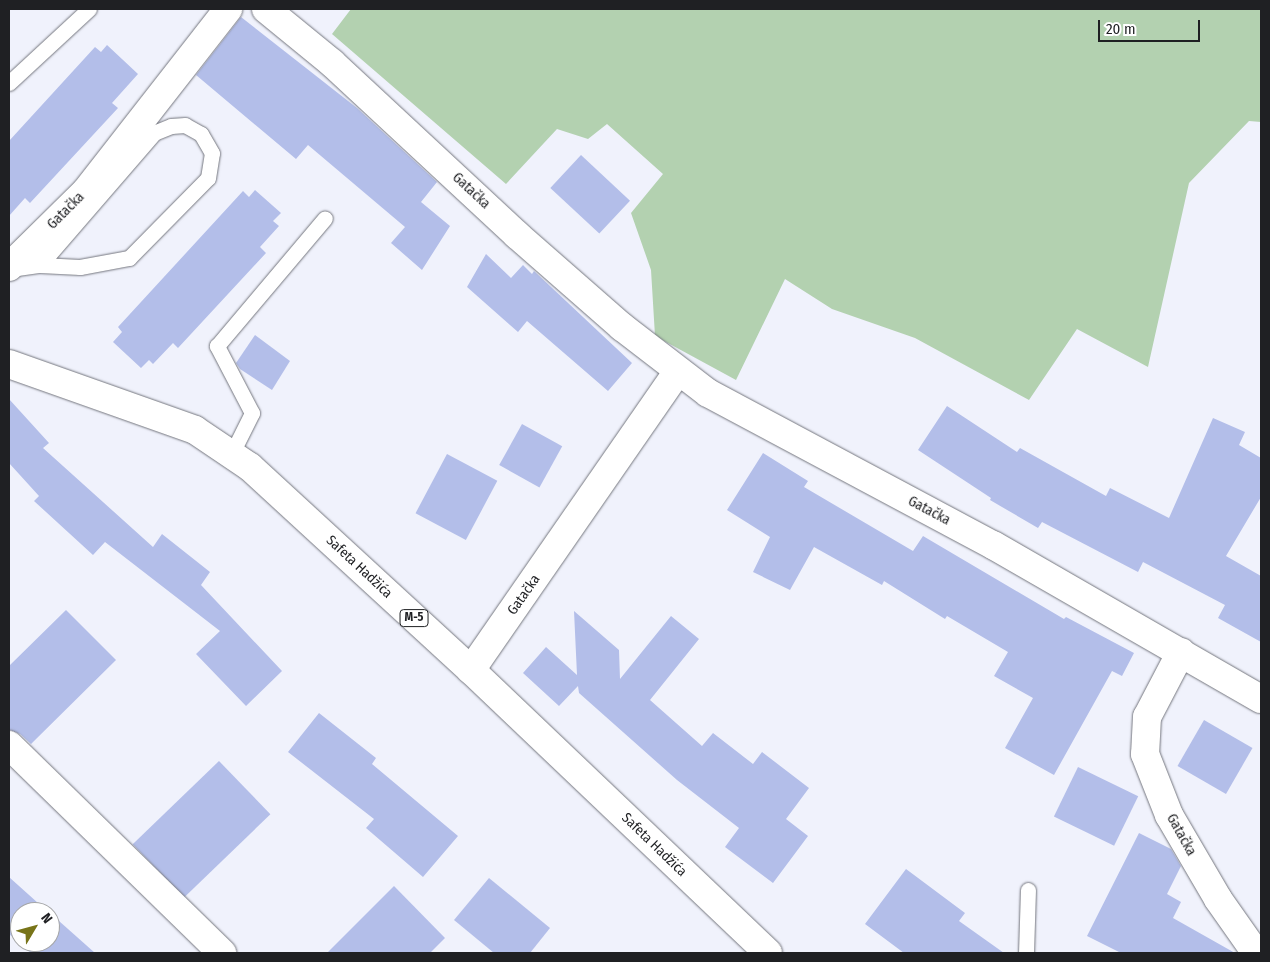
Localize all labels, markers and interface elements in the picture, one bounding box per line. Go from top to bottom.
scale bar [1100,10,1202,42]
text: 20 m [1106,20,1136,38]
street label: Gatačka [449,169,493,213]
street label: Gatačka [44,189,88,233]
street label: Gatačka [905,493,953,529]
street label: Safeta Hadžića [323,532,395,602]
street label: Gatačka [504,572,544,618]
road number: M-5 [399,608,429,628]
street label: Safeta Hadžića [618,810,690,880]
street label: Gatačka [1163,811,1199,859]
north arrow [10,902,60,952]
text: N [37,910,56,927]

